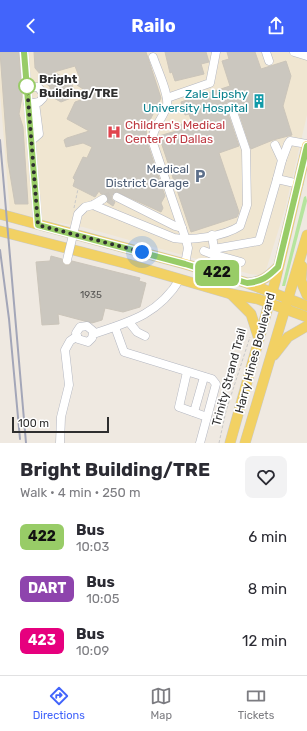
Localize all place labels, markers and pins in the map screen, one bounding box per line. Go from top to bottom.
place label: Bright Building/TRE [39,72,119,100]
marker: Bright Building/TRE [18,77,36,95]
place label: Zale Lipshy University Hospital [143,87,248,115]
building icon: Zale Lipshy University Hospital [251,93,267,109]
place label: Children's Medical Center of Dallas [125,118,225,146]
hospital icon: Children's Medical Center of Dallas [106,124,122,140]
place label: Medical District Garage [106,162,189,190]
parking icon: Medical District Garage [192,168,208,184]

